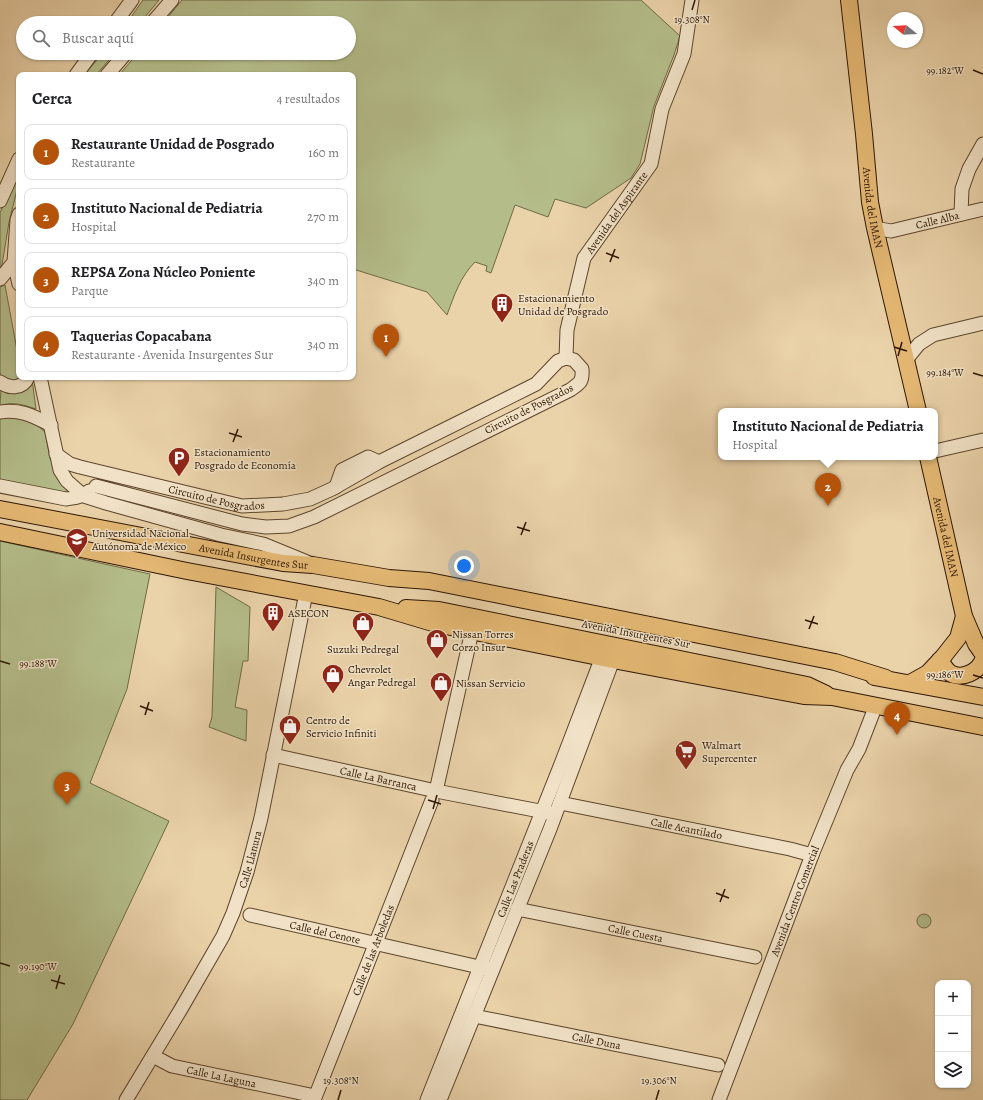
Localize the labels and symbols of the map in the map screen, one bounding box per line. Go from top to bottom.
north arrow [887,12,923,48]
text: 19.308°N [674,13,710,26]
text: 99.182°W [926,64,964,77]
street label: Avenida del IMAN [859,166,887,250]
street label: Avenida del Aspirante [581,168,651,257]
street label: Calle Alba [914,207,961,232]
building icon: Estacionamiento Unidad de Posgrado [489,291,515,324]
place label: Estacionamiento Unidad de Posgrado [518,291,609,319]
pin: 1 [373,324,399,357]
text: 99.184°W [926,366,964,379]
street label: Circuito de Posgrados [482,380,576,438]
parking icon: Estacionamiento Posgrado de Economía [166,445,192,478]
place label: Estacionamiento Posgrado de Economía [194,445,297,473]
pin: 2 [815,473,841,506]
street label: Circuito de Posgrados [167,481,265,514]
street label: Avenida del IMAN [930,495,962,579]
school or university icon: Universidad Nacional Autónoma de México [64,526,90,559]
place label: Universidad Nacional Autónoma de México [91,526,189,554]
street label: Avenida Insurgentes Sur [197,539,309,572]
your location [454,556,474,576]
building icon: ASECON [260,600,286,633]
place label: ASECON [287,606,329,621]
shop icon: Suzuki Pedregal [350,610,376,643]
street label: Avenida Insurgentes Sur [579,616,692,652]
shop icon: Nissan Torres Corzo Insur [424,627,450,660]
place label: Nissan Torres Corzo Insur [452,627,514,655]
place label: Suzuki Pedregal [327,642,399,657]
text: 99.188°W [19,657,57,670]
shop icon: Chevrolet Angar Pedregal [320,662,346,695]
place label: Chevrolet Angar Pedregal [347,662,416,690]
text: 99.186°W [926,668,964,681]
shop icon: Nissan Servicio [428,670,454,703]
place label: Nissan Servicio [456,676,526,691]
pin: 4 [884,702,910,735]
shop icon: Centro de Servicio Infiniti [277,713,303,746]
place label: Centro de Servicio Infiniti [306,713,377,741]
supermarket icon: Walmart Supercenter [673,738,699,771]
place label: Walmart Supercenter [701,738,757,766]
street label: Calle La Barranca [339,763,419,794]
pin: 3 [54,772,80,805]
street label: Calle Acantilado [649,814,724,843]
street label: Calle Llanura [235,828,265,890]
street label: Calle Las Praderas [493,838,537,920]
street label: Avenida Centro Comercial [766,843,823,959]
street label: Calle de las Arboledas [348,902,398,998]
street label: Calle del Cenote [288,917,362,947]
street label: Calle Cuesta [607,920,665,946]
text: 99.190°W [19,960,58,973]
street label: Calle Duna [571,1028,623,1053]
street label: Calle La Laguna [185,1062,258,1091]
text: 19.308°N [323,1074,359,1087]
text: 19.306°N [641,1074,677,1087]

